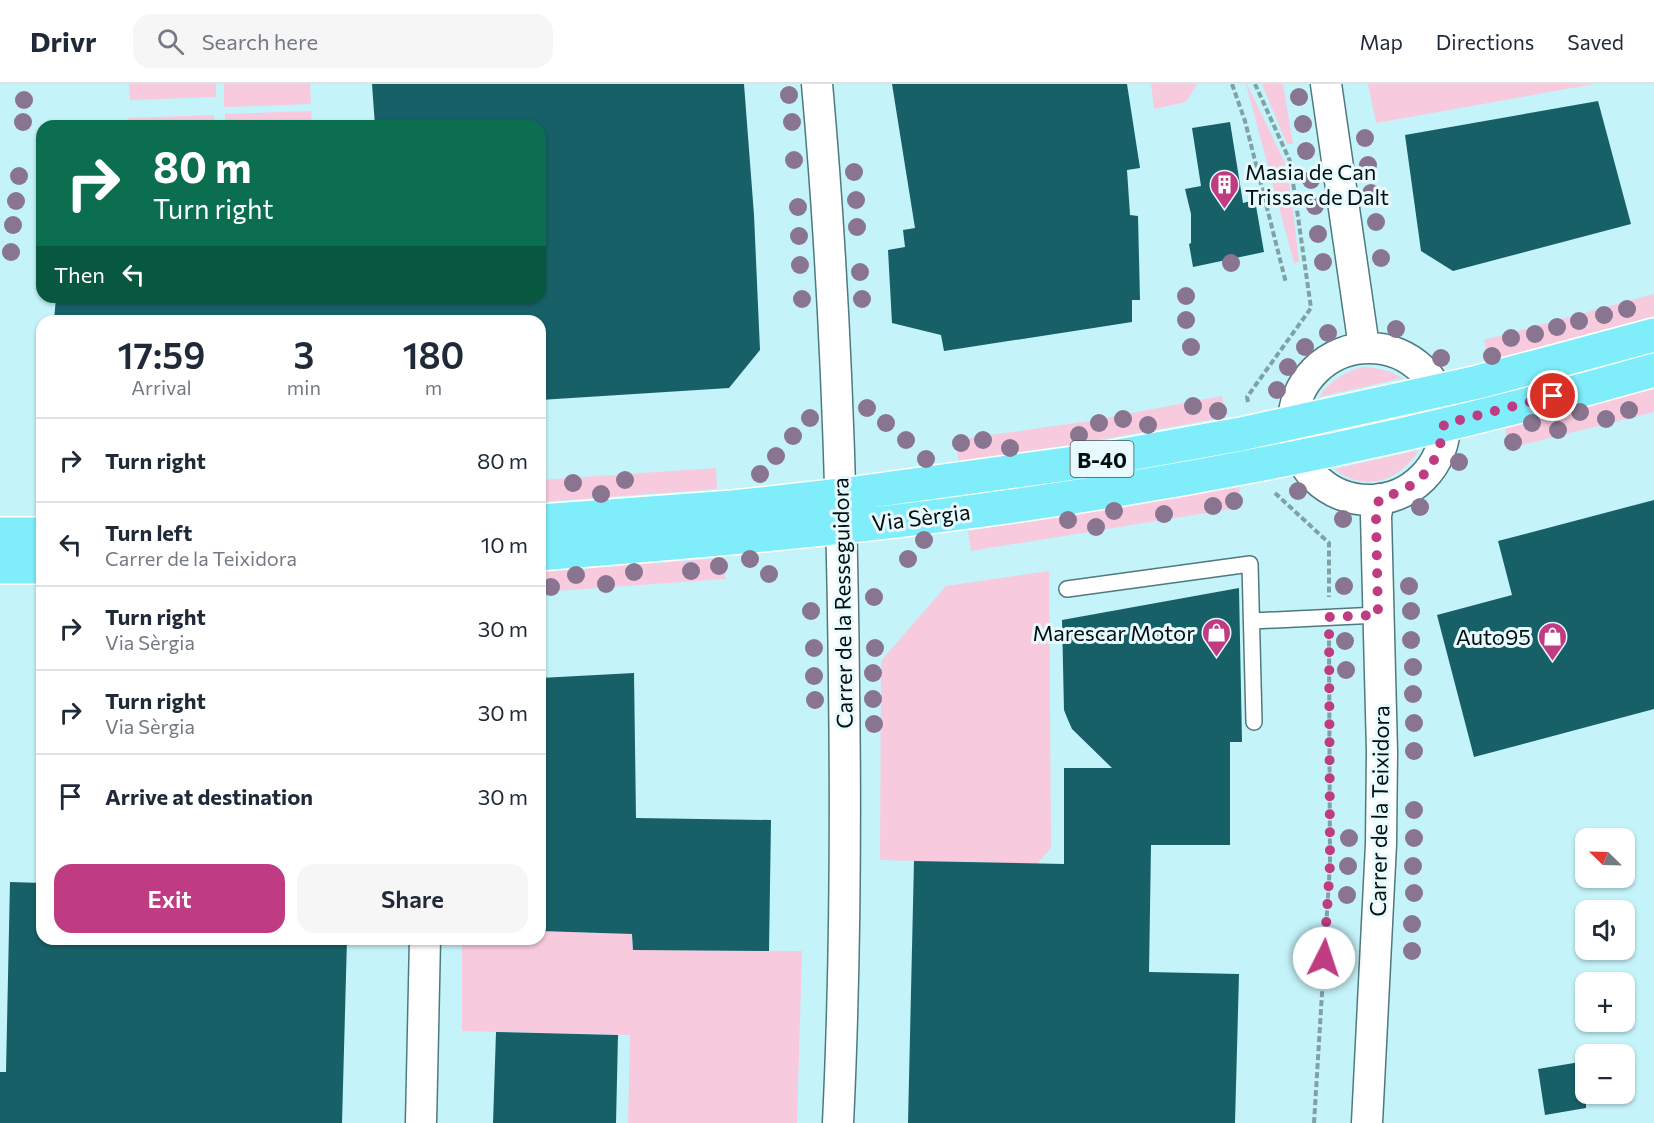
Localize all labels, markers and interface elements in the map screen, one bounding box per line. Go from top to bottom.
search box [133,14,553,68]
text: Drivr [30,24,97,58]
icon: search [154,25,187,58]
text: Search here [202,28,318,55]
text: Map [1360,29,1403,54]
text: Directions [1436,29,1534,54]
text: Saved [1567,29,1624,54]
text: 80 m [153,140,252,192]
icon: right [54,144,132,222]
place label: Masia de Can Trissac de Dalt [1245,158,1389,210]
building icon: Masia de Can Trissac de Dalt [1208,168,1240,210]
text: Turn right [153,192,273,225]
icon: left [117,258,150,291]
text: Then [54,261,105,288]
text: 17:59 [118,332,205,376]
text: 3 [293,332,314,376]
text: 180 [402,332,464,376]
pin [1527,370,1578,421]
text: Arrival [131,375,192,399]
text: min [287,375,321,399]
text: m [425,375,442,399]
icon: arrive [1536,379,1569,412]
road number: B-40 [1070,441,1134,477]
icon: right [54,444,87,477]
text: Turn right [105,447,206,474]
text: 80 m [477,447,528,474]
street label: Carrer de la Resseguidora [826,477,858,729]
street label: Via Sèrgia [870,498,972,536]
text: Turn left [105,519,192,546]
icon: left [54,528,87,561]
text: 10 m [481,531,528,558]
text: Carrer de la Teixidora [105,546,297,570]
text: Turn right [105,603,206,630]
icon: right [54,612,87,645]
text: 30 m [478,615,528,642]
shop icon: Marescar Motor [1200,616,1232,658]
place label: Marescar Motor [1032,619,1195,646]
shop icon: Auto95 [1536,620,1568,662]
place label: Auto95 [1456,623,1531,650]
text: Via Sèrgia [105,630,195,654]
text: Turn right [105,687,206,714]
icon: right [54,696,87,729]
text: 30 m [478,699,528,726]
street label: Carrer de la Teixidora [1364,705,1394,917]
text: Via Sèrgia [105,714,195,738]
icon: arrive [54,780,87,813]
text: Arrive at destination [105,783,313,810]
text: 30 m [478,783,528,810]
north arrow [1575,828,1635,888]
map controls [1575,828,1635,1104]
button: Exit [54,864,285,933]
button: Share [297,864,528,933]
button: sound [1575,900,1635,960]
position arrow [1292,926,1356,990]
button: + [1575,972,1635,1032]
button: − [1575,1044,1635,1104]

